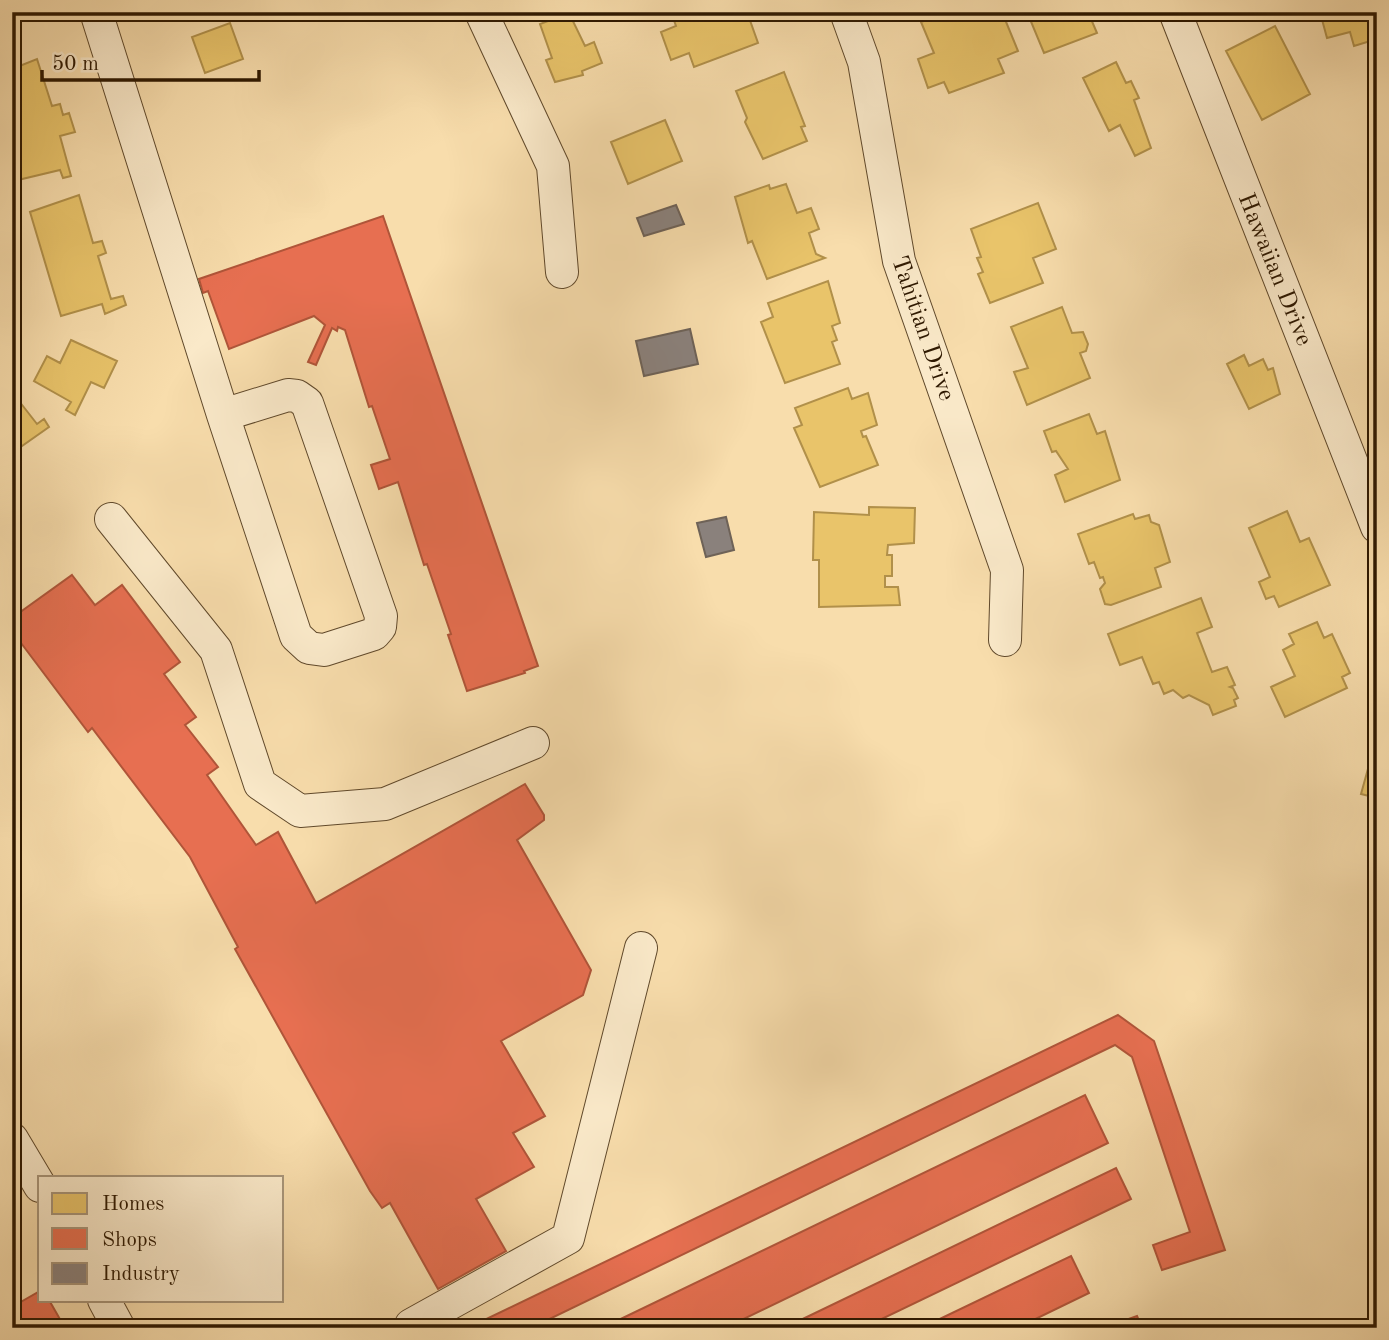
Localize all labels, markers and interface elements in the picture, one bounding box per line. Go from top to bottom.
scale bar [42,38,259,82]
text: 50 m [52,54,99,75]
street label: Hawaiian Drive [1233,190,1316,349]
street label: Tahitian Drive [886,253,958,404]
legend [38,1176,284,1302]
text: Homes [102,1194,164,1215]
text: Shops [102,1230,157,1251]
text: Industry [102,1264,180,1285]

